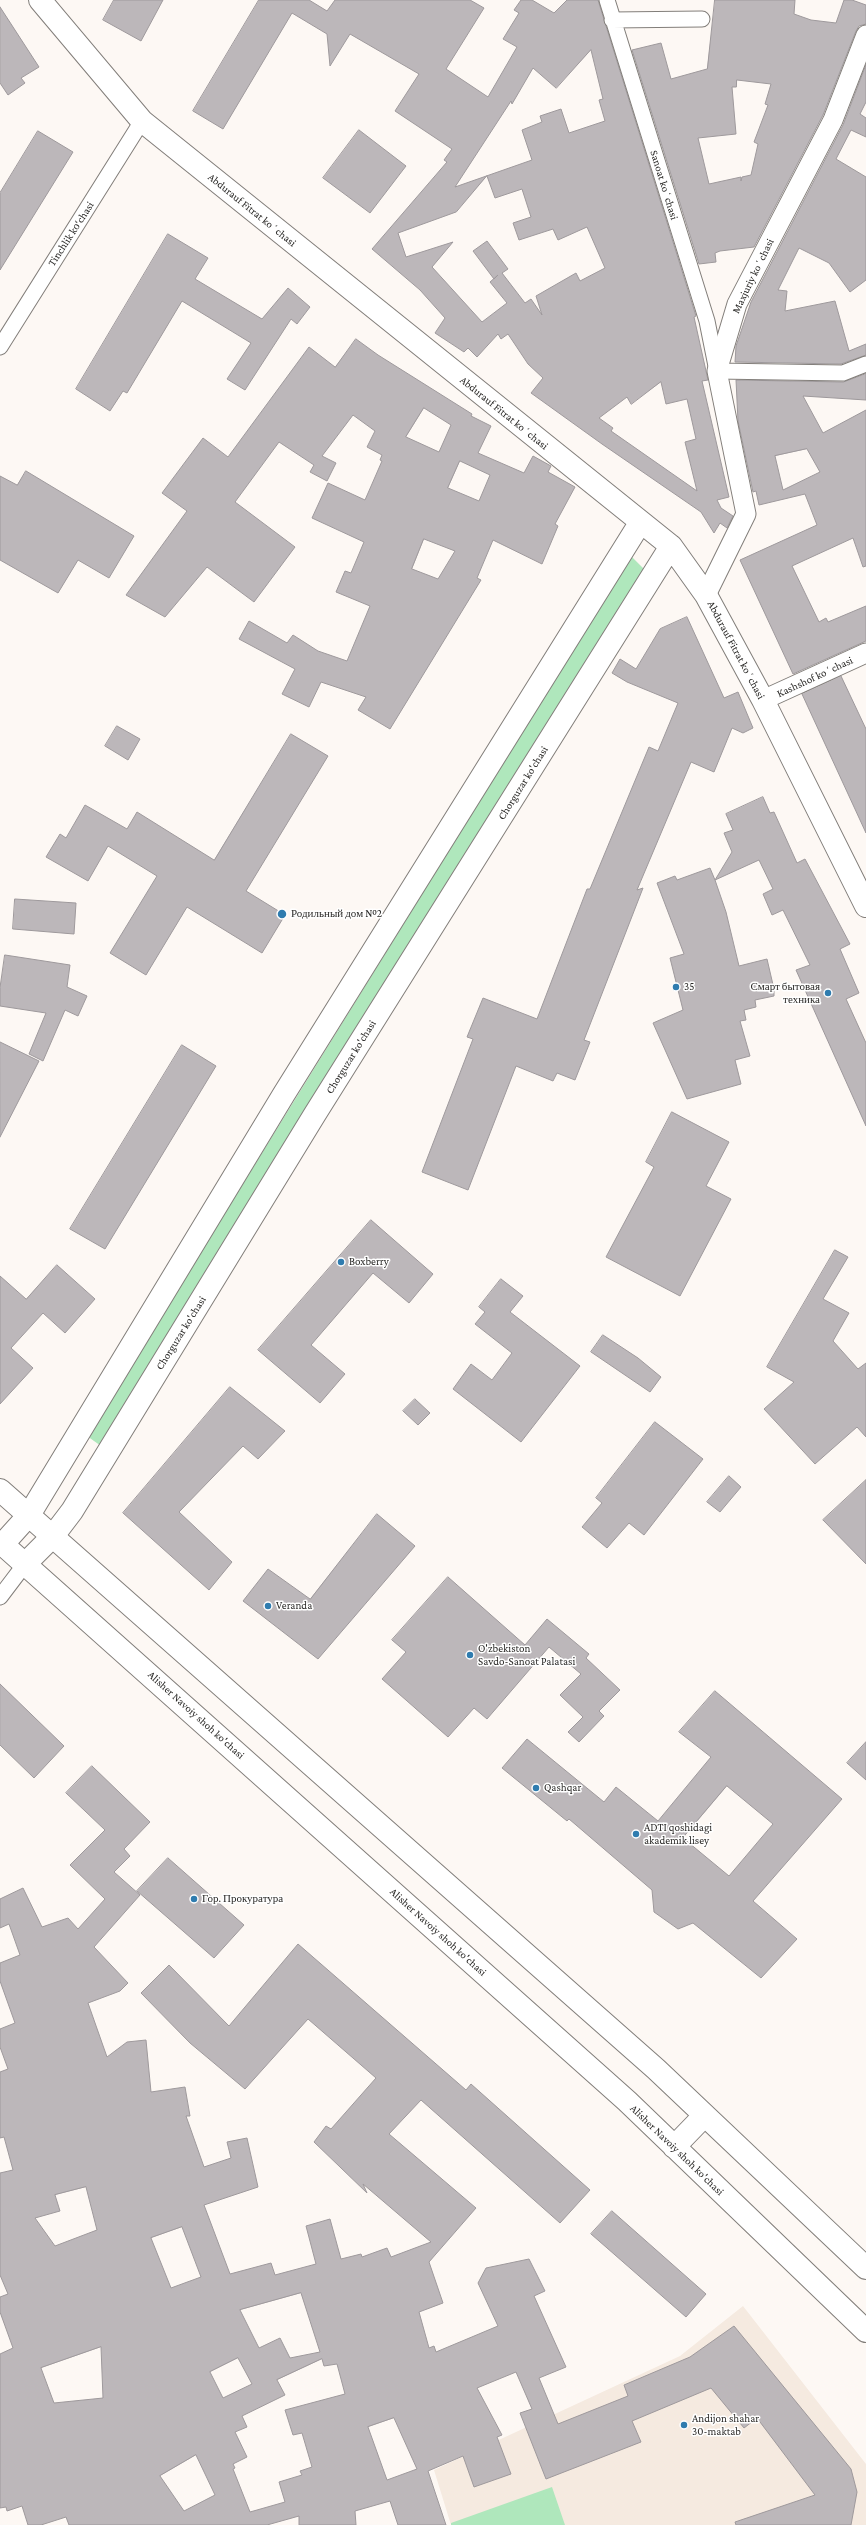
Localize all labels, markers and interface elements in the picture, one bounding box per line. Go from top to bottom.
street label: Sanoat koʻchasi [647,149,681,221]
street label: Abdurauf Fitrat koʻchasi [205,170,299,250]
street label: Tinchlik kо‘chasi [45,199,97,269]
street label: Maxjuriy koʻchasi [729,236,777,316]
street label: Abdurauf Fitrat koʻchasi [457,373,551,453]
street label: Abdurauf Fitrat koʻchasi [704,599,768,701]
street label: Kashshof koʻchasi [775,654,855,700]
street label: Chorguzar ko'chasi [495,744,551,822]
place label: Родильный дом №2 [291,907,382,921]
marker: Родильный дом №2 [276,908,288,920]
place label: 35 [684,980,694,994]
place label: Смарт бытовая техника [751,980,820,1006]
marker: 35 [671,982,681,992]
marker: Смарт бытовая техника [823,988,833,998]
street label: Chorguzar ko'chasi [323,1018,379,1096]
place label: Boxberry [349,1255,389,1269]
marker: Boxberry [336,1257,346,1267]
street label: Chorguzar ko'chasi [153,1294,209,1372]
place label: Veranda [276,1599,312,1613]
marker: Veranda [263,1601,273,1611]
place label: O'zbekiston Savdo-Sanoat Palatasi [478,1642,575,1668]
marker: O'zbekiston Savdo-Sanoat Palatasi [465,1650,475,1660]
street label: Alisher Navoiy shoh ko'chasi [145,1668,247,1762]
place label: Qashqar [544,1781,581,1795]
marker: Qashqar [531,1783,541,1793]
place label: ADTI qoshidagi akademik lisey [644,1821,712,1847]
marker: ADTI qoshidagi akademik lisey [631,1829,641,1839]
street label: Alisher Navoiy shoh ko'chasi [387,1885,489,1979]
place label: Гор. Прокуратура [202,1892,283,1906]
marker: Гор. Прокуратура [189,1894,199,1904]
street label: Alisher Navoiy shoh ko'chasi [627,2102,727,2198]
place label: Andijon shahar 30-maktab [692,2412,759,2438]
marker: Andijon shahar 30-maktab [679,2420,689,2430]

